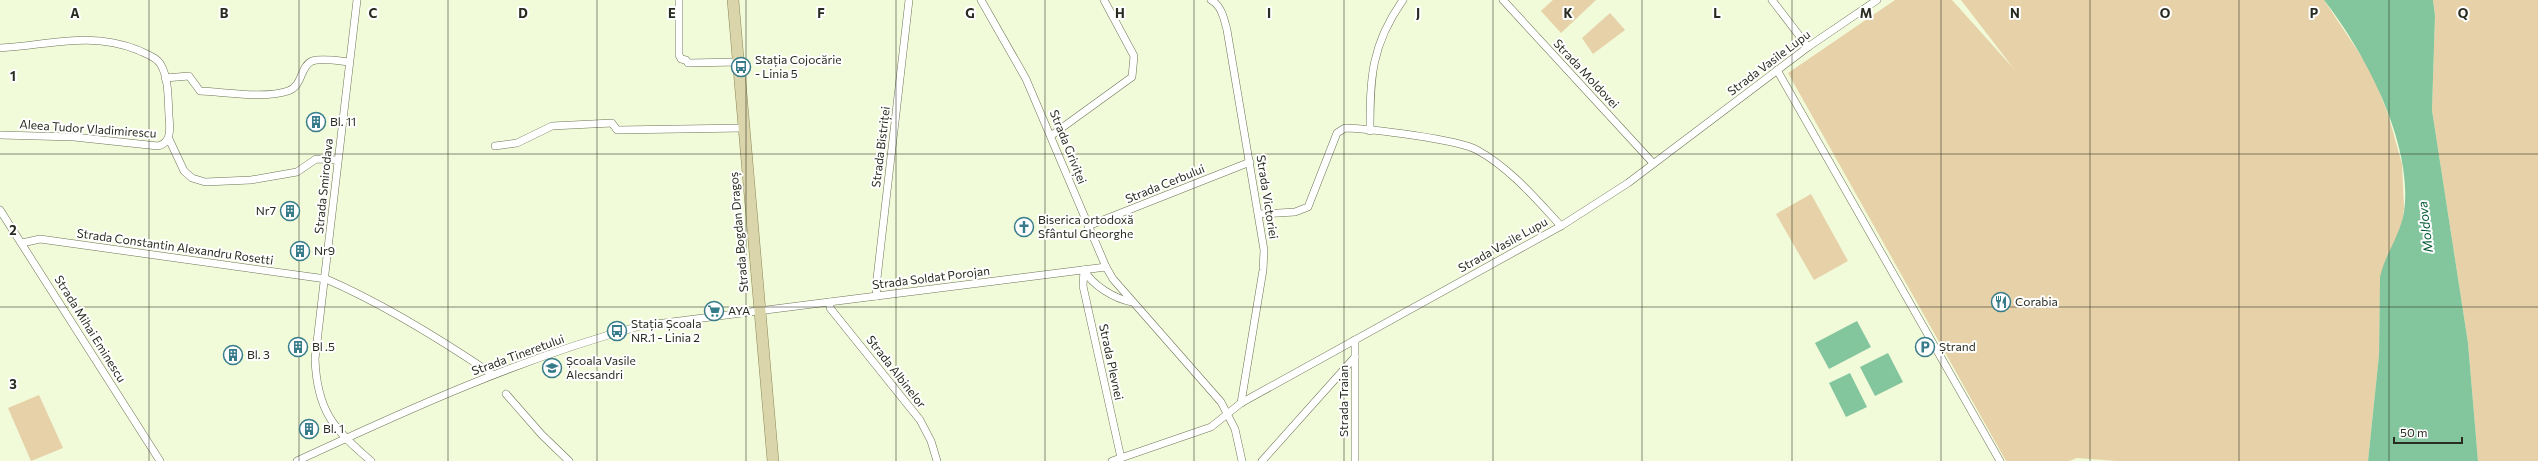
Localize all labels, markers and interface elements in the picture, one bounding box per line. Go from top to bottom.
text: A [70,5,80,21]
text: B [220,5,229,21]
text: C [369,5,378,21]
text: D [518,5,528,21]
text: E [668,5,676,21]
text: F [817,5,825,21]
text: G [965,5,975,21]
text: H [1115,5,1125,21]
text: I [1267,5,1271,21]
text: J [1416,5,1420,21]
text: K [1563,5,1573,21]
text: L [1713,5,1721,21]
text: M [1860,5,1872,21]
text: N [2010,5,2020,21]
text: O [2160,5,2171,21]
text: P [2310,5,2319,21]
text: Q [2458,5,2469,21]
street label: Strada Vasile Lupu [1724,27,1812,98]
street label: Strada Moldovei [1551,36,1622,111]
place label: Stația Cojocărie - Linia 5 [755,52,842,80]
bus stop icon: Stația Cojocărie - Linia 5 [730,56,752,78]
text: 1 [10,68,16,84]
street label: Strada Bistriței [868,106,893,188]
street label: Strada Griviței [1047,108,1090,186]
building icon: Bl. 11 [305,111,327,133]
place label: Bl. 11 [330,114,356,128]
street label: Aleea Tudor Vladimirescu [19,116,157,140]
street label: Strada Smirodava [311,137,335,234]
street label: Strada Victoriei [1254,154,1282,240]
street label: Strada Cerbului [1123,161,1206,205]
street label: Strada Bogdan Dragoș [726,171,751,293]
building icon: Nr7 [279,200,301,222]
water label: Moldova [2414,200,2436,254]
place label: Nr7 [256,203,276,217]
place label: Biserica ortodoxă Sfântul Gheorghe [1038,212,1133,240]
street label: Strada Vasile Lupu [1455,214,1550,274]
church icon: Biserica ortodoxă Sfântul Gheorghe [1013,216,1035,238]
text: 2 [9,222,17,238]
street label: Strada Constantin Alexandru Rosetti [76,225,274,267]
building icon: Nr9 [289,240,311,262]
place label: Nr9 [314,243,335,257]
street label: Strada Soldat Porojan [871,263,991,291]
street label: Strada Mihai Eminescu [52,272,129,385]
restaurant icon: Corabia [1990,291,2012,313]
place label: Corabia [2015,294,2058,308]
supermarket icon: AYA [703,300,725,322]
place label: AYA [728,303,750,317]
place label: Stația Școala NR.1 - Linia 2 [631,316,701,344]
bus stop icon: Stația Școala NR.1 - Linia 2 [606,320,628,342]
street label: Strada Plevnei [1097,322,1127,401]
street label: Strada Tineretului [469,331,566,377]
street label: Strada Albinelor [864,332,930,411]
building icon: Bl .5 [287,336,309,358]
parking icon: Ștrand [1914,336,1936,358]
place label: Bl .5 [312,339,335,353]
place label: Ștrand [1939,339,1976,354]
building icon: Bl. 3 [222,344,244,366]
place label: Bl. 3 [247,347,270,361]
place label: Școala Vasile Alecsandri [566,353,636,381]
school or university icon: Școala Vasile Alecsandri [541,357,563,379]
street label: Strada Traian [1336,365,1350,437]
text: 3 [9,376,17,392]
building icon: Bl. 1 [298,418,320,440]
scale bar [2394,419,2462,445]
place label: Bl. 1 [323,421,344,435]
text: 50 m [2400,425,2428,439]

